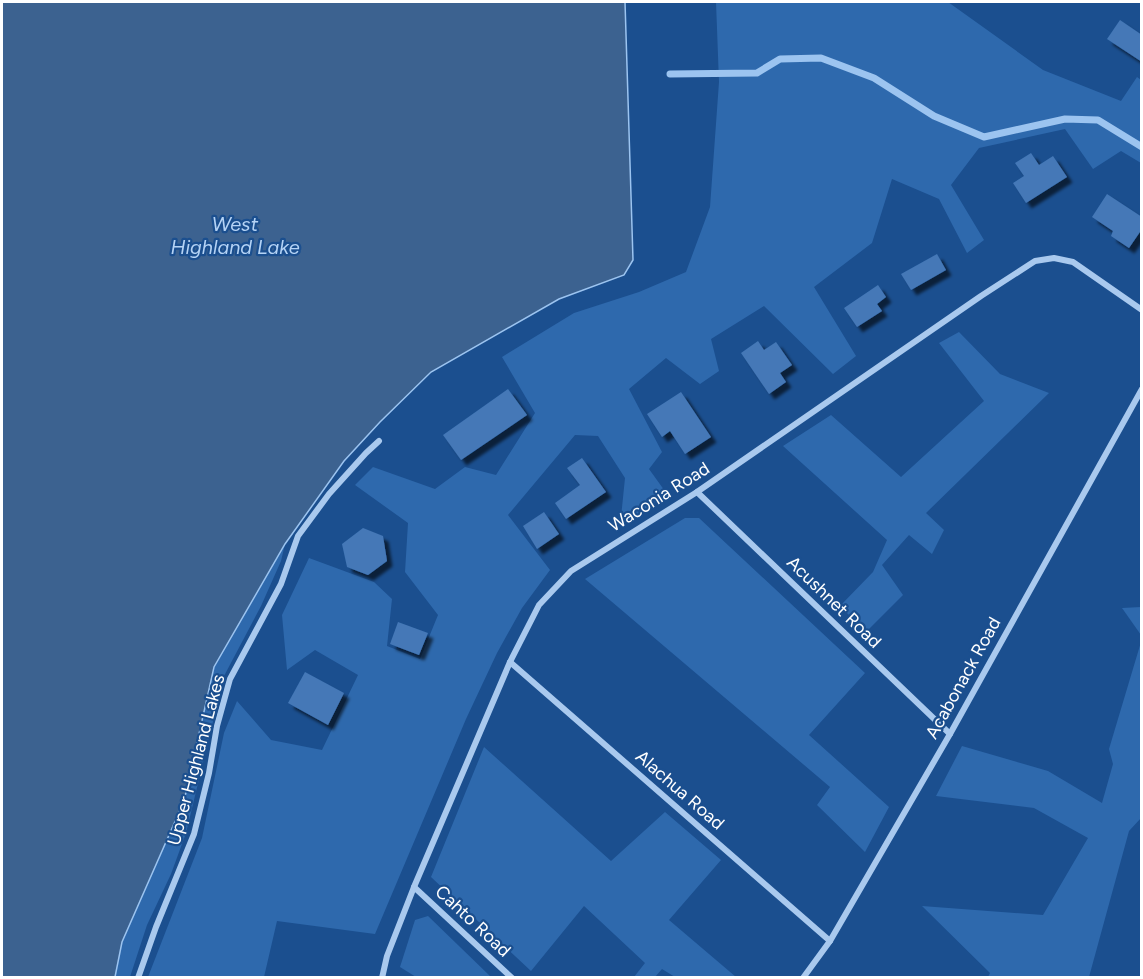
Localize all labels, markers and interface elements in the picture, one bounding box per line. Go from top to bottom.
water label: West Highland Lake [170,212,300,259]
street label: Waconia Road [604,457,714,537]
street label: Acushnet Road [782,551,886,653]
street label: Acabonack Road [921,613,1005,743]
street label: Upper Highland Lakes [163,672,229,848]
street label: Alachua Road [631,746,729,834]
street label: Cahto Road [431,880,515,962]

